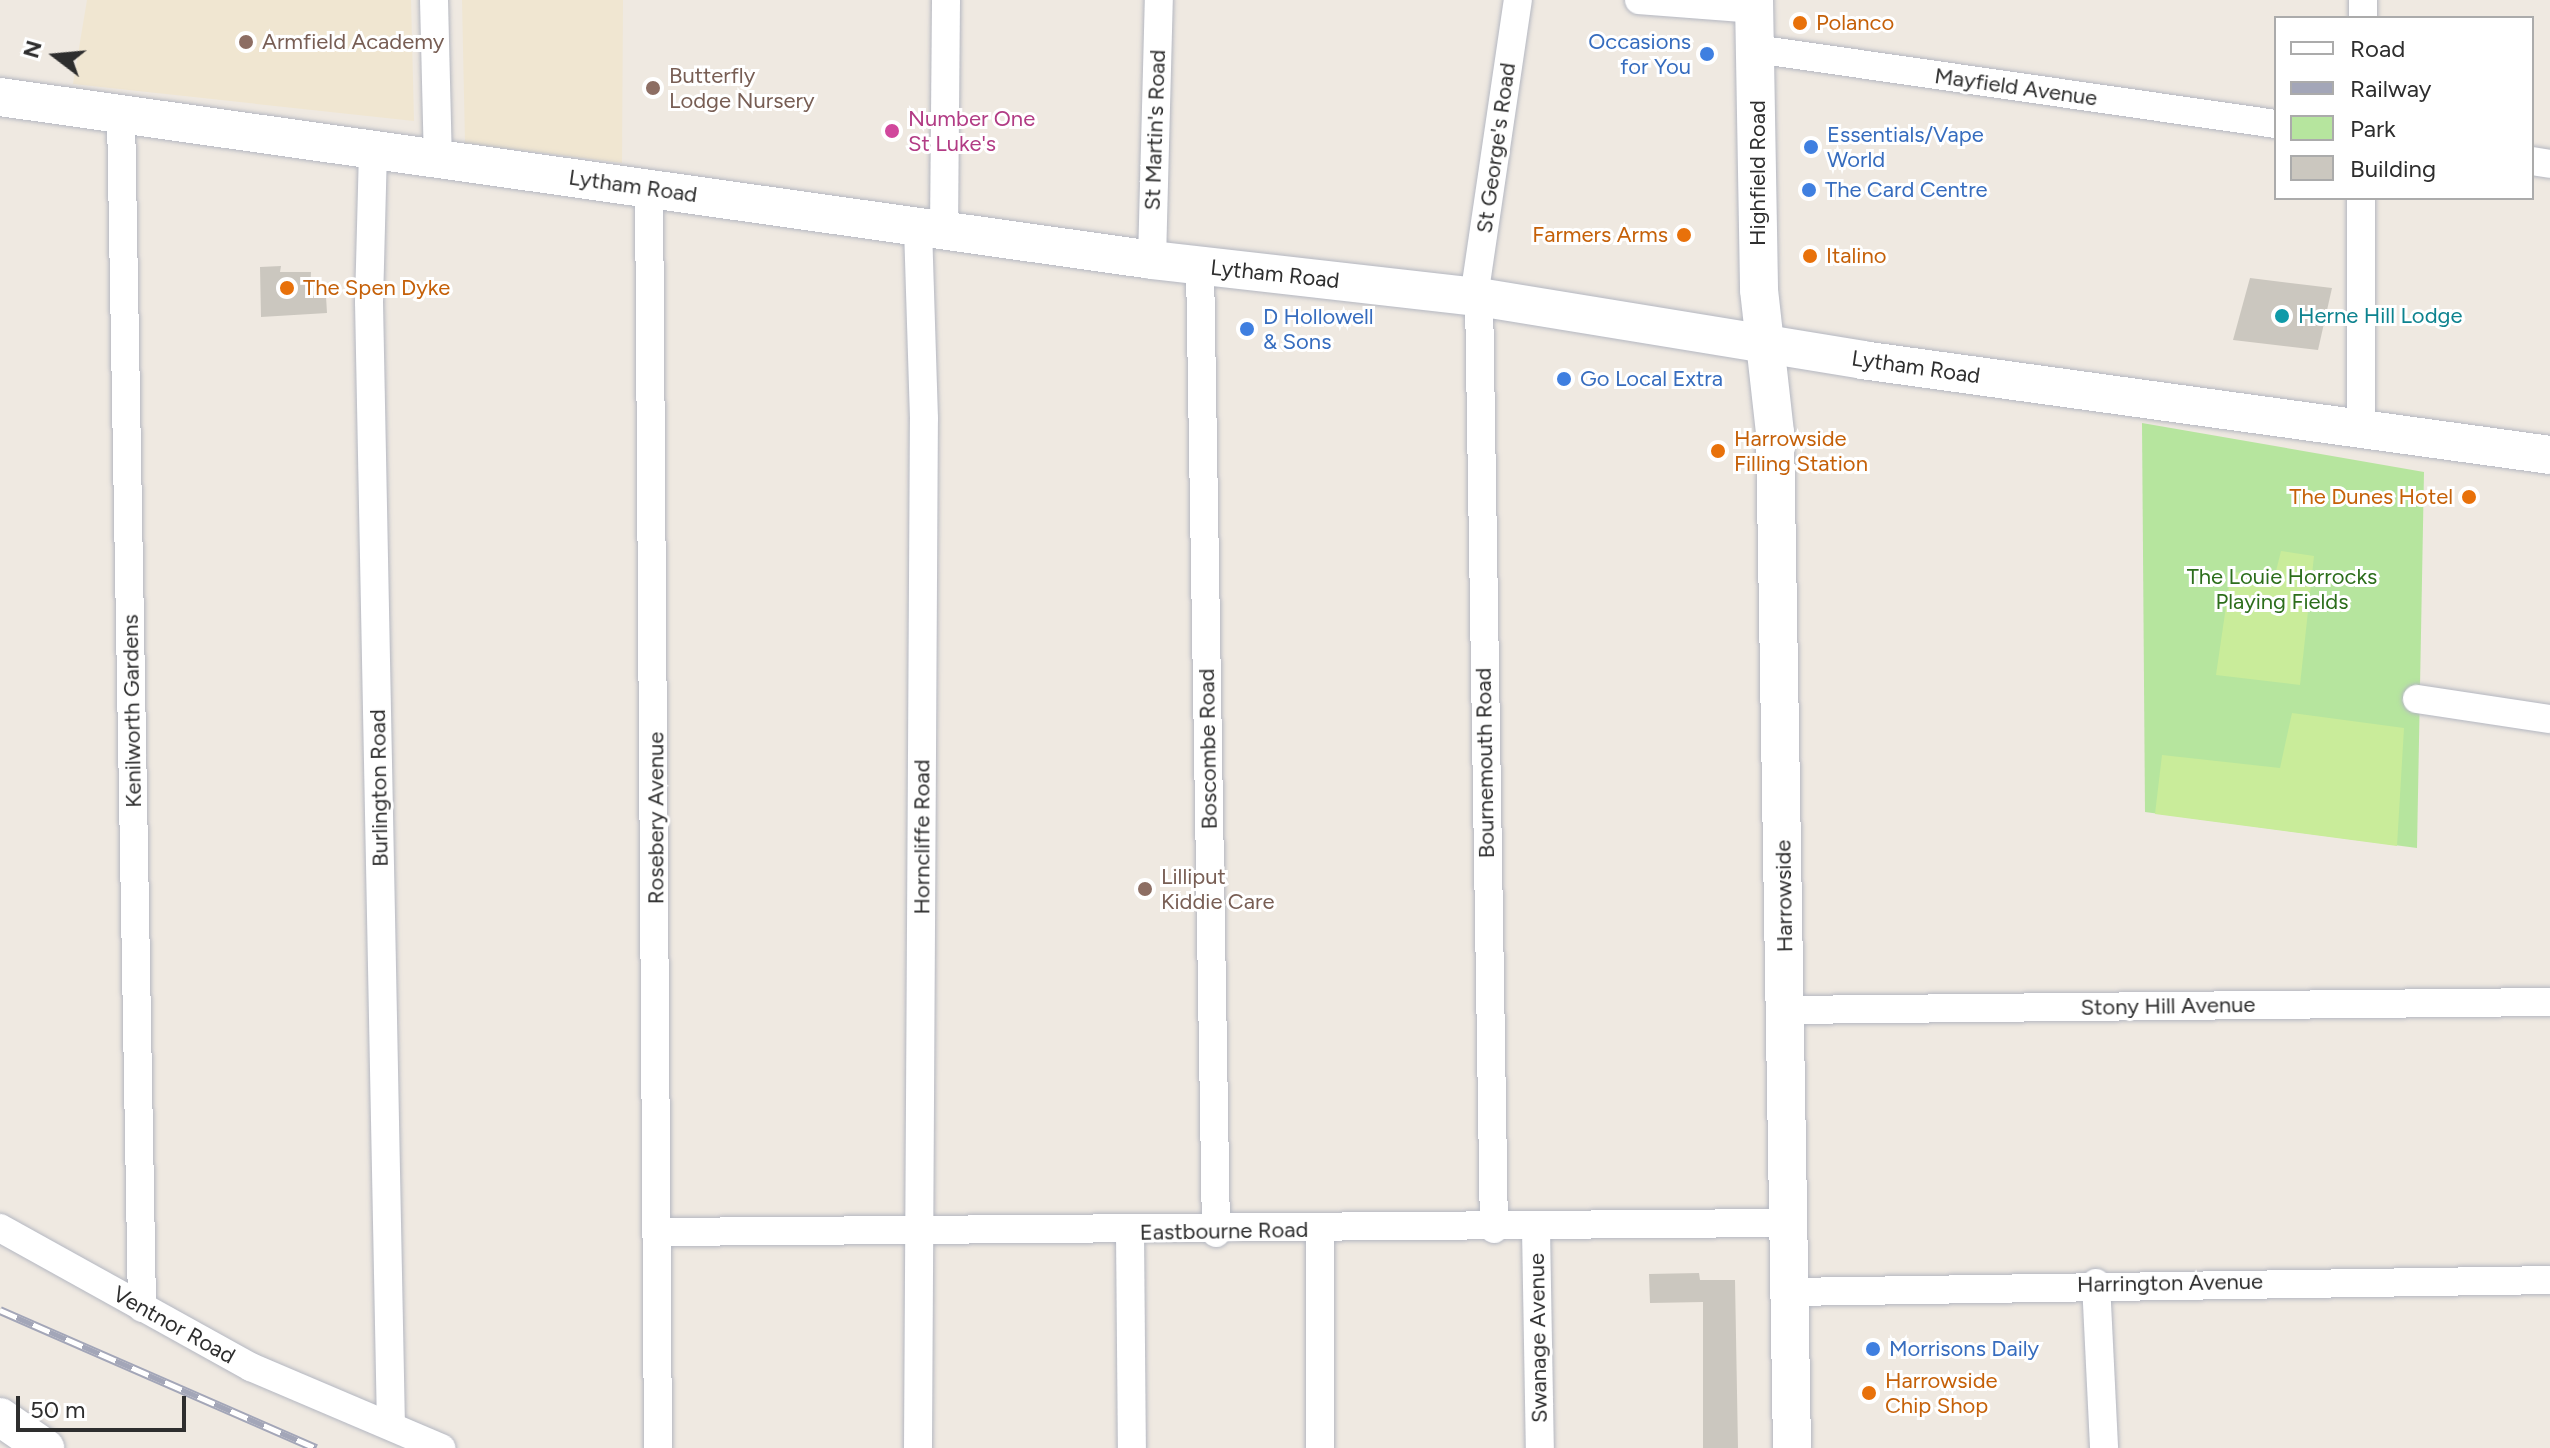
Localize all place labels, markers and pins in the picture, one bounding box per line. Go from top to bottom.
place label: Polanco [1816,10,1894,36]
marker: Polanco [1791,14,1809,32]
place label: Occasions for You [1588,28,1691,80]
place label: Armfield Academy [262,29,444,55]
marker: Armfield Academy [237,33,255,51]
marker: Occasions for You [1698,45,1716,63]
place label: Butterfly Lodge Nursery [669,62,814,114]
marker: Butterfly Lodge Nursery [644,79,662,97]
place label: Number One St Luke's [908,105,1035,156]
place label: Essentials/Vape World [1827,121,1984,172]
marker: Number One St Luke's [883,122,901,140]
marker: Essentials/Vape World [1802,138,1820,156]
place label: The Card Centre [1825,177,1988,203]
marker: The Card Centre [1800,181,1818,199]
place label: Farmers Arms [1532,222,1668,248]
marker: Farmers Arms [1675,226,1693,244]
place label: Italino [1826,243,1886,269]
marker: Italino [1801,247,1819,265]
place label: The Spen Dyke [303,275,450,301]
marker: The Spen Dyke [278,279,296,297]
place label: D Hollowell & Sons [1263,303,1374,354]
place label: Herne Hill Lodge [2298,303,2462,329]
marker: Herne Hill Lodge [2273,307,2291,325]
marker: D Hollowell & Sons [1238,320,1256,338]
place label: Go Local Extra [1580,366,1723,392]
marker: Go Local Extra [1555,370,1573,388]
place label: Harrowside Filling Station [1734,425,1868,476]
marker: Harrowside Filling Station [1709,442,1727,460]
place label: The Dunes Hotel [2289,484,2453,510]
marker: The Dunes Hotel [2460,488,2478,506]
place label: Lilliput Kiddie Care [1161,863,1274,914]
marker: Lilliput Kiddie Care [1136,880,1154,898]
place label: Morrisons Daily [1889,1336,2039,1362]
marker: Morrisons Daily [1864,1340,1882,1358]
place label: Harrowside Chip Shop [1885,1367,1998,1418]
marker: Harrowside Chip Shop [1860,1384,1878,1402]

